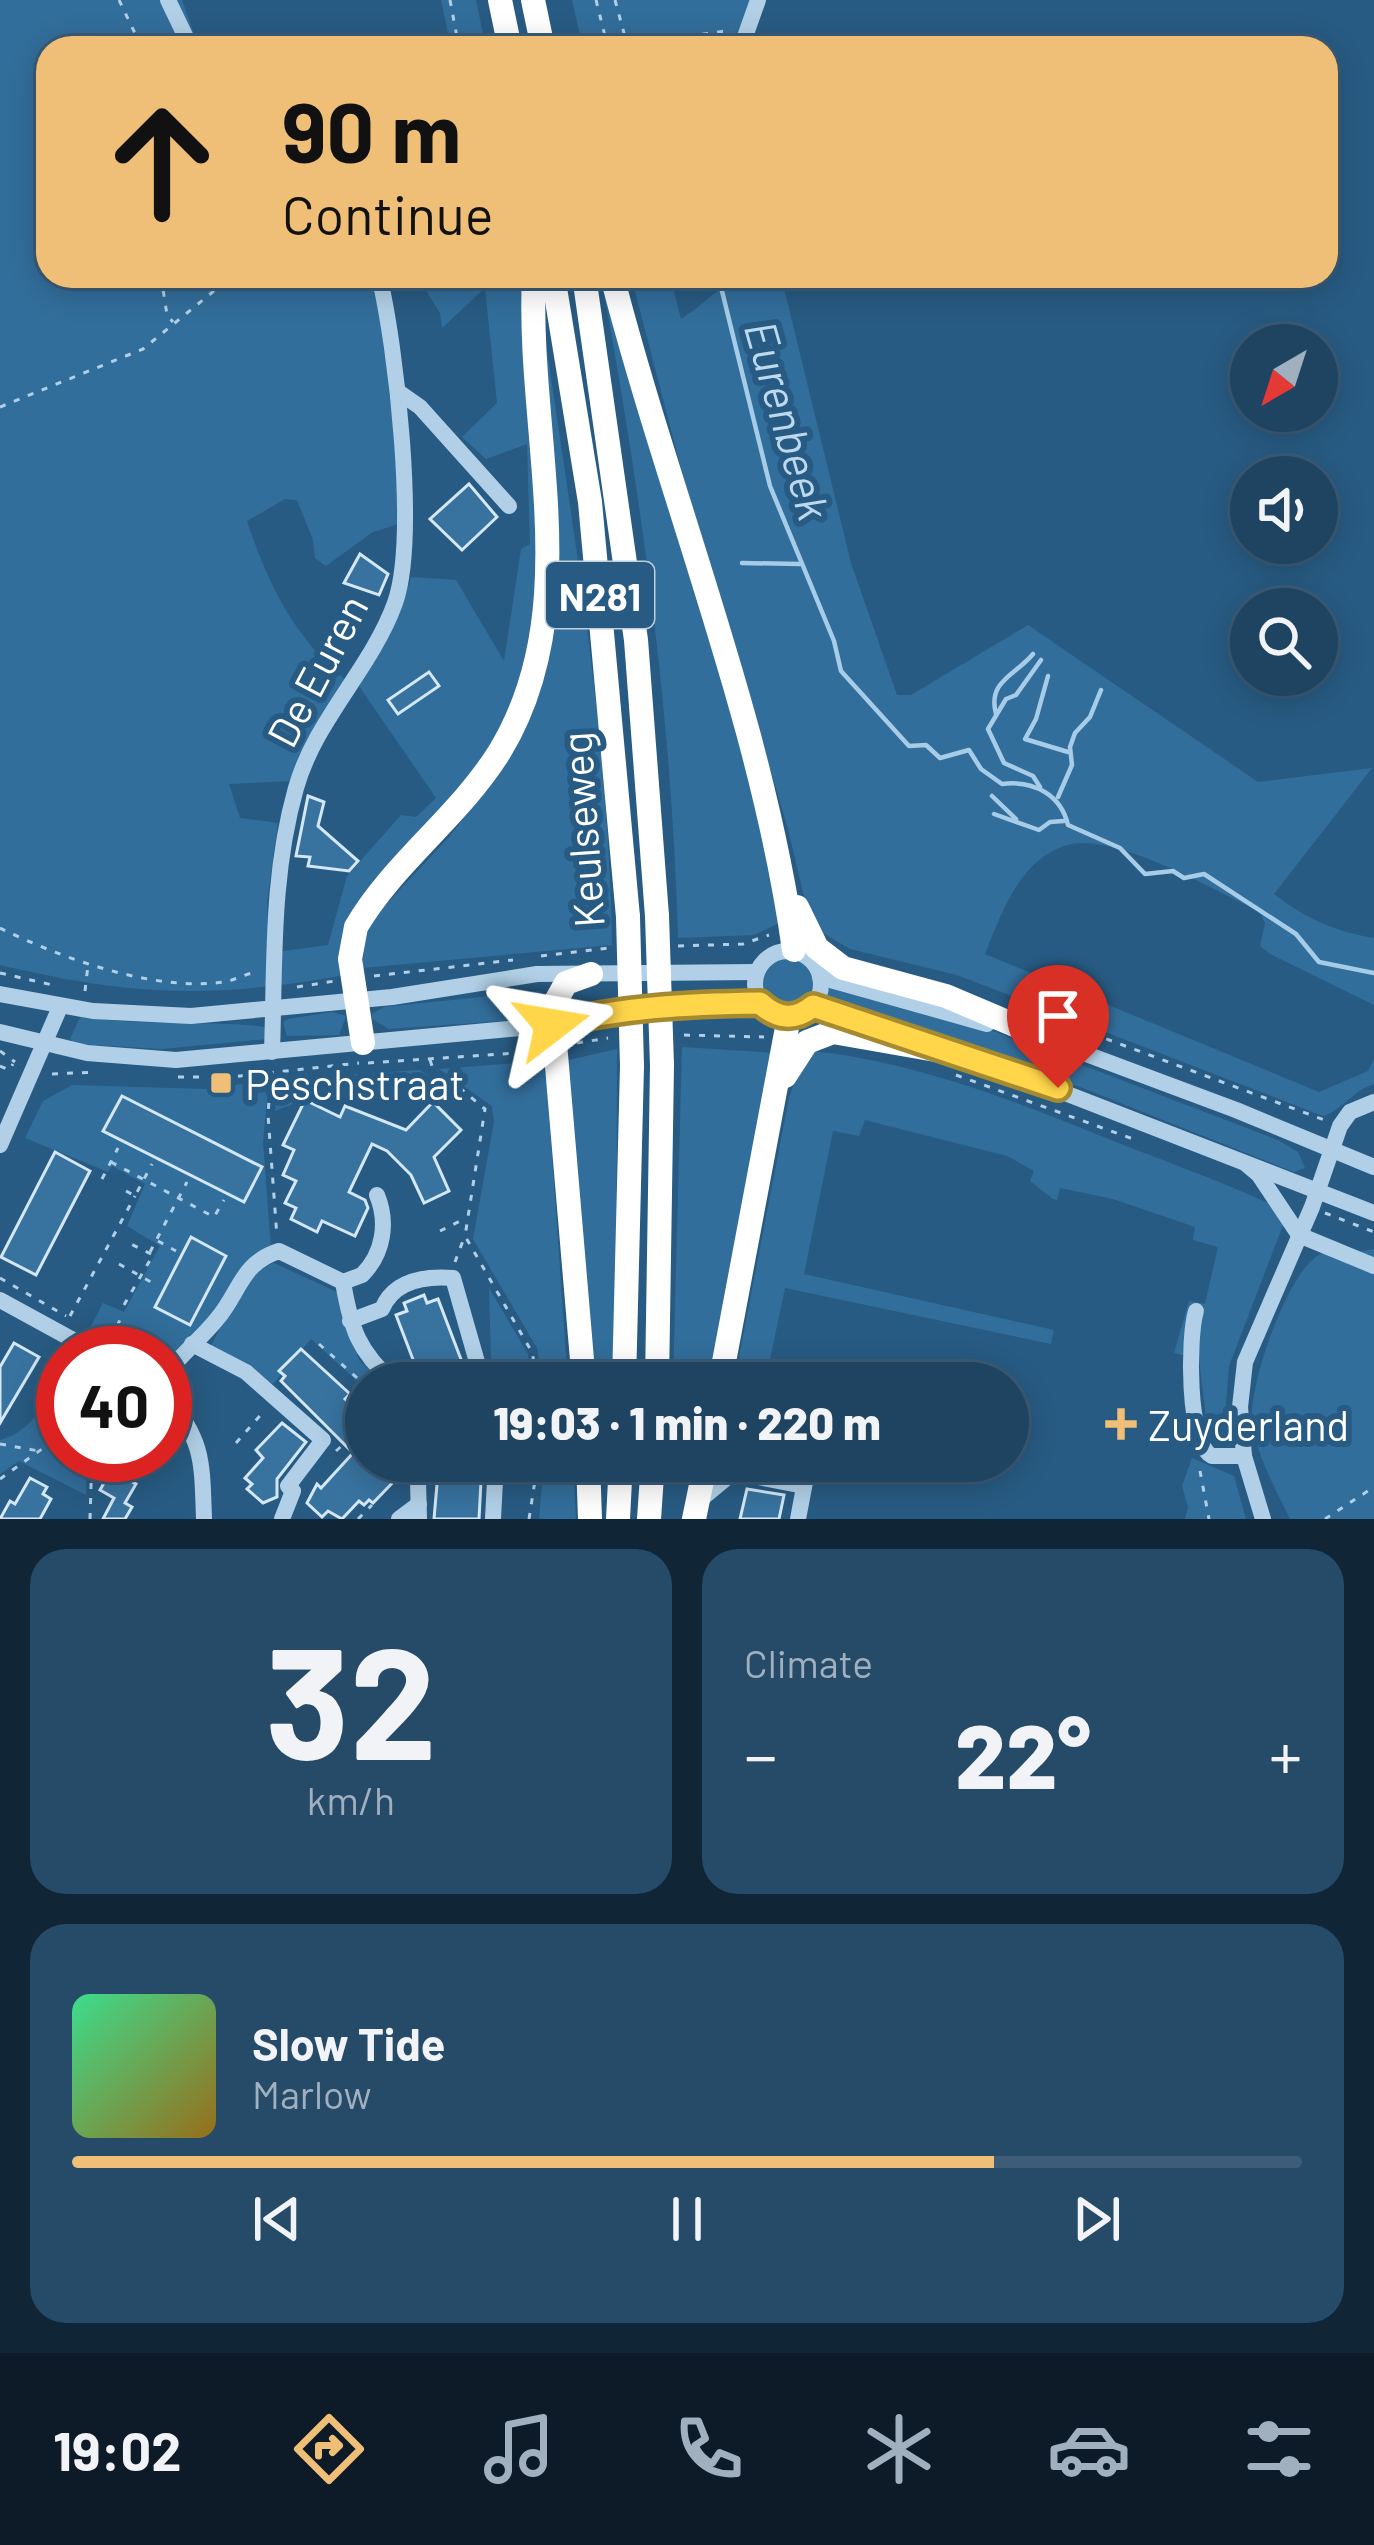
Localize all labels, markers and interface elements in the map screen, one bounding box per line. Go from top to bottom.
text: 90 m [282,79,461,180]
icon: ahead [84,84,240,240]
text: Continue [282,181,494,246]
water label: Eurenbeek [735,314,843,526]
north arrow [1230,324,1338,432]
map controls [1230,324,1338,696]
button: sound [1230,456,1338,564]
road number: N281 [546,562,654,628]
street label: De Euren [255,586,377,754]
button: search [1230,588,1338,696]
street label: Keulseweg [549,730,614,930]
position arrow [489,962,615,1088]
pin [1007,965,1109,1088]
icon: arrive [1025,983,1091,1049]
place label: Peschstraat [245,1058,465,1108]
marker: Peschstraat [208,1070,234,1096]
speed limit sign: 40 [36,1326,192,1482]
text: 19:03 · 1 min · 220 m [493,1395,881,1449]
place label: Zuyderland [1148,1399,1349,1450]
marker: Zuyderland [1105,1408,1137,1440]
text: 32 [265,1604,437,1791]
text: Climate [744,1639,873,1686]
text: 22° [955,1699,1091,1807]
text: − [744,1714,777,1793]
text: + [1269,1714,1302,1793]
text: km/h [307,1776,395,1823]
text: Slow Tide [252,2016,445,2070]
text: Marlow [252,2070,372,2117]
icon: previous [244,2186,310,2252]
icon: pause [654,2186,720,2252]
icon: next [1064,2186,1130,2252]
icon: directions [287,2407,371,2491]
icon: music [477,2407,561,2491]
icon: phone [667,2407,751,2491]
icon: climate [857,2407,941,2491]
icon: car [1047,2407,1131,2491]
icon: filters [1237,2407,1321,2491]
text: 19:02 [53,2417,181,2482]

